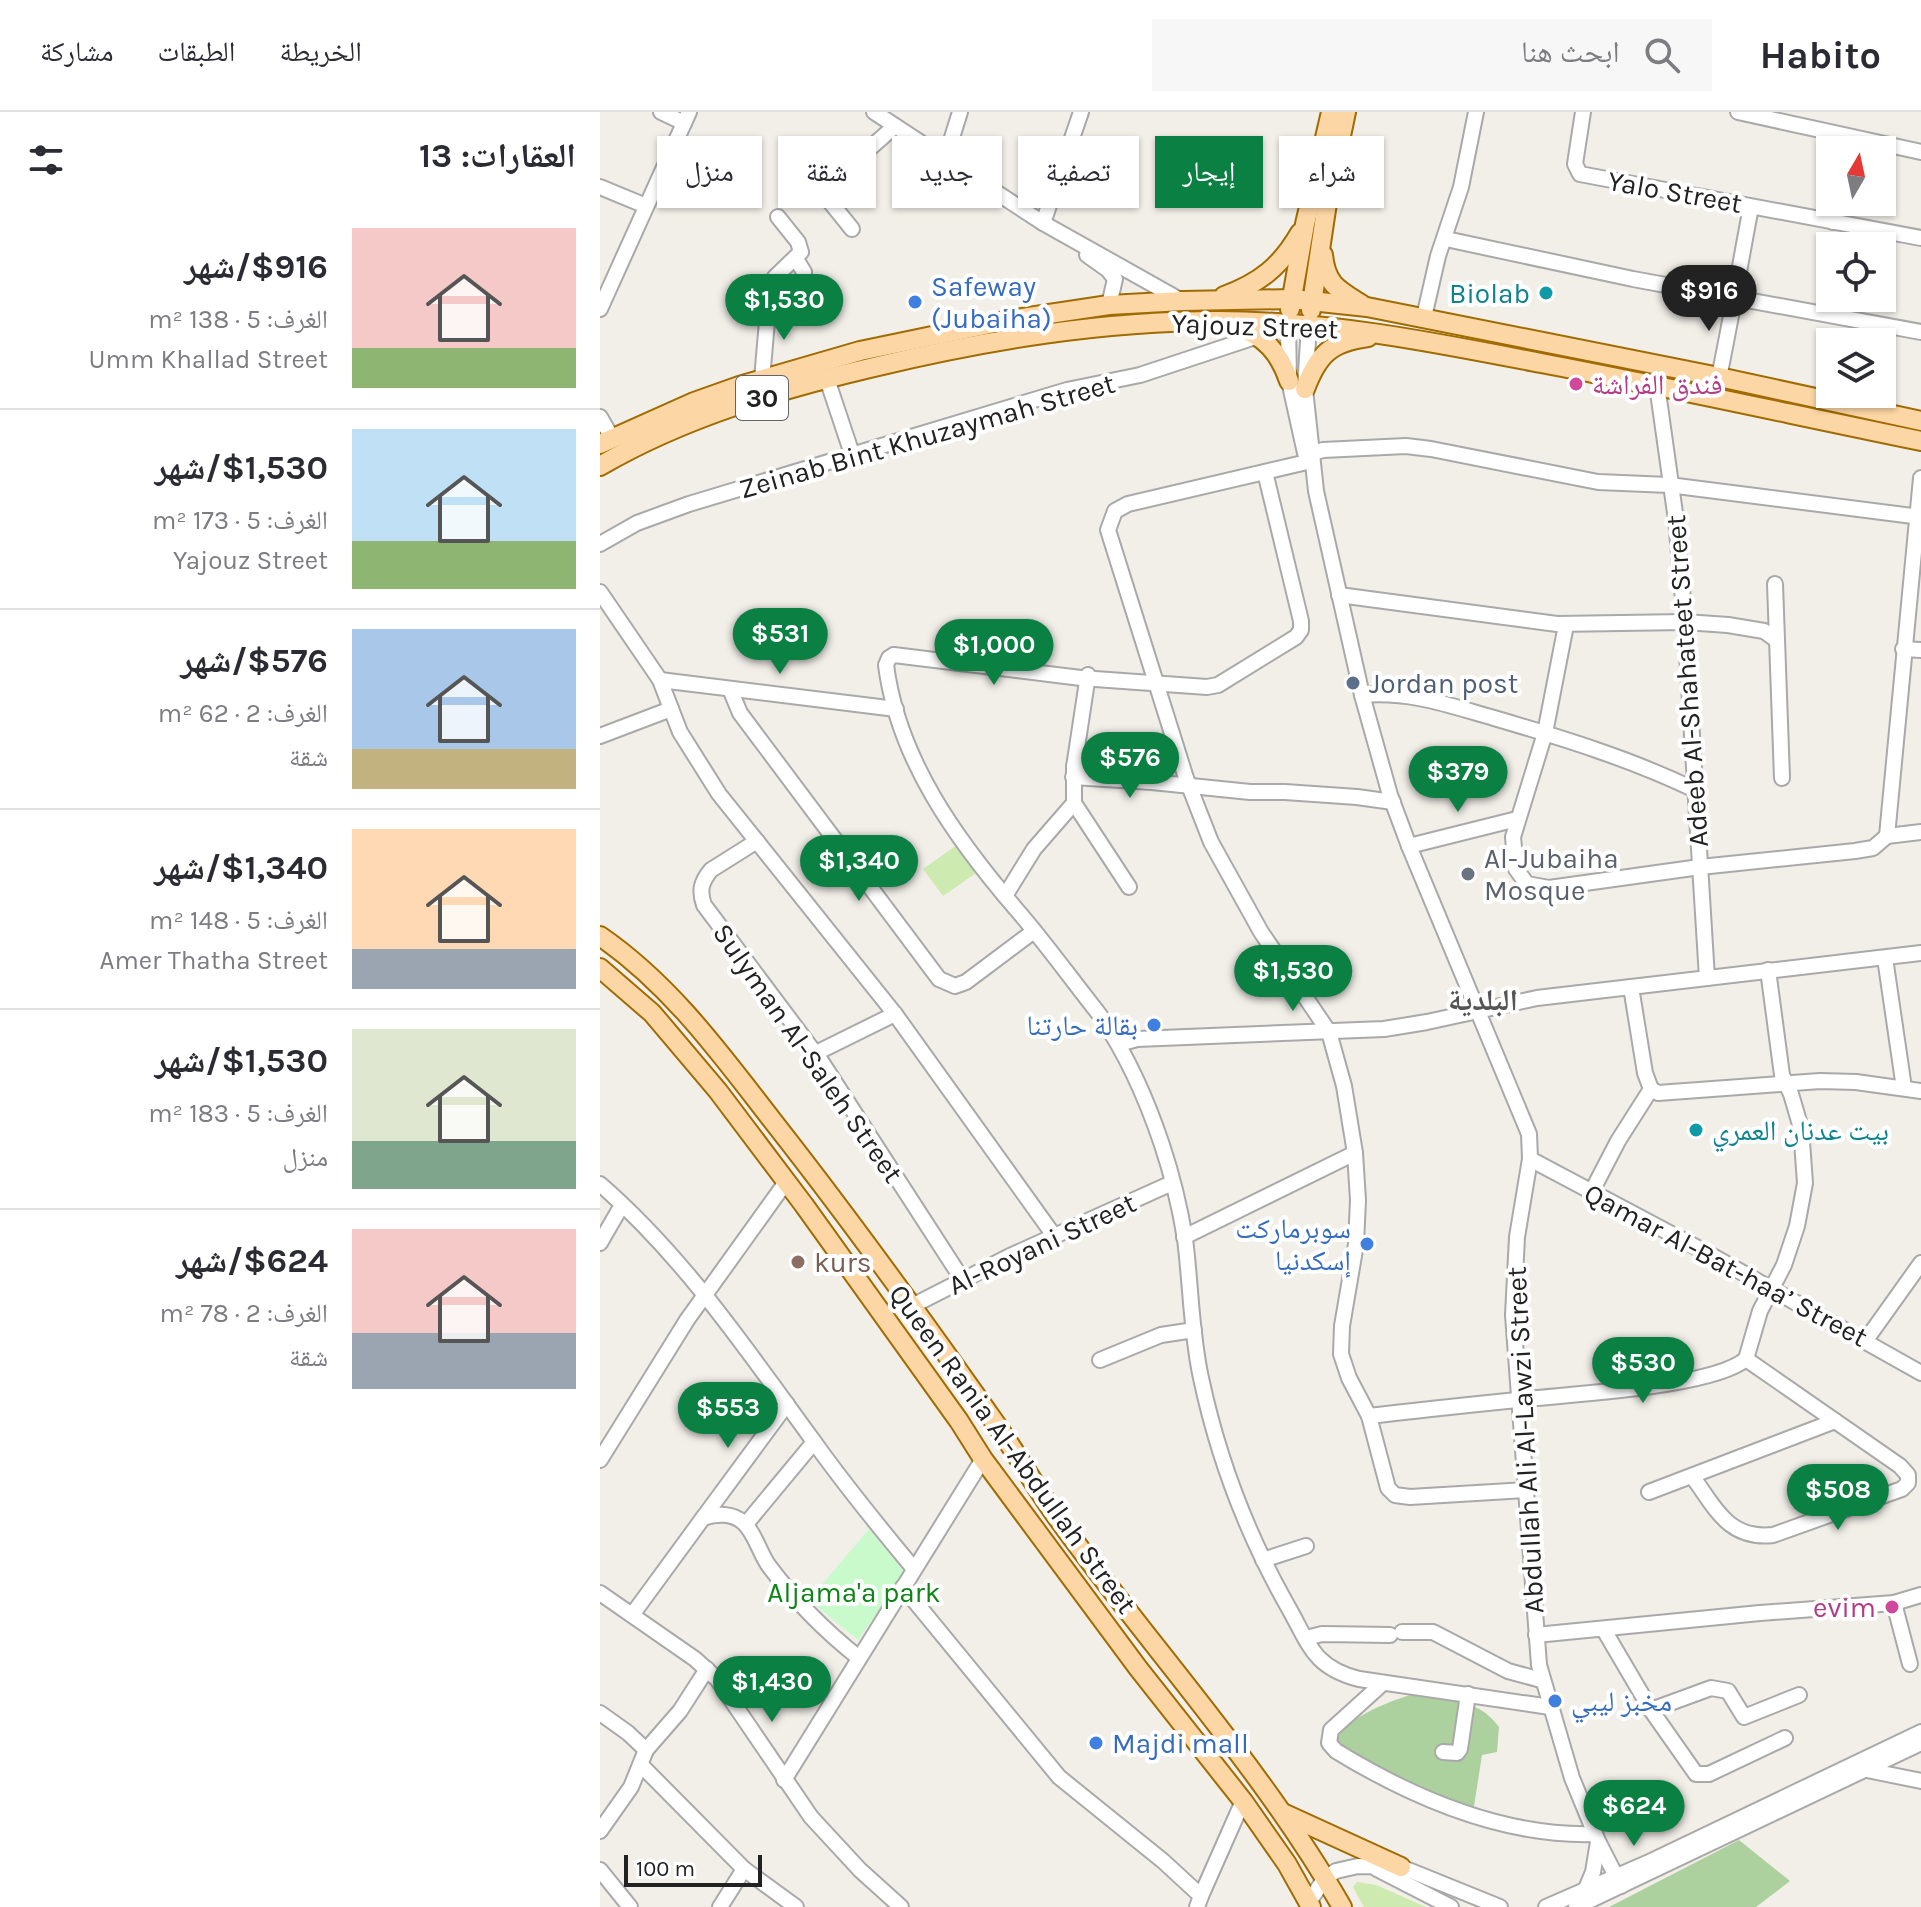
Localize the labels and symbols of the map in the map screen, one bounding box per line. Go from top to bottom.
north arrow [1816,136,1896,216]
street label: Yalo Street [1605,164,1745,220]
pin: $916 [1662,265,1756,333]
place label: Safeway (Jubaiha) [931,270,1052,335]
pin: $1,530 [719,274,849,342]
place label: Biolab [1449,277,1530,310]
marker: Biolab [1537,284,1555,302]
marker: Safeway (Jubaiha) [906,293,924,311]
street label: Yajouz Street [1171,307,1339,345]
street label: Zeinab Bint Khuzaymah Street [735,366,1119,506]
place label: فندق الفراشة [1592,368,1722,402]
marker: فندق الفراشة [1567,375,1585,393]
road number: 30 [736,376,788,420]
street label: Adeeb Al-Shahateet Street [1659,514,1715,848]
pin: $531 [733,608,827,676]
pin: $1,000 [929,619,1059,687]
place label: Jordan post [1369,667,1518,700]
marker: Jordan post [1344,674,1362,692]
pin: $576 [1083,732,1177,800]
pin: $379 [1411,746,1505,814]
pin: $1,340 [794,835,924,903]
place label: Al-Jubaiha Mosque [1484,842,1619,907]
marker: Al-Jubaiha Mosque [1459,865,1477,883]
street label: Sulyman Al-Saleh Street [706,917,910,1189]
pin: $1,530 [1228,945,1358,1013]
district label: البلدية [1448,982,1518,1018]
place label: بقالة حارتنا [1027,1009,1138,1042]
marker: بقالة حارتنا [1145,1016,1163,1034]
place label: بيت عدنان العمري [1712,1114,1889,1153]
marker: بيت عدنان العمري [1687,1121,1705,1139]
street label: Qamar Al-Bat-haa’ Street [1579,1176,1873,1354]
street label: Al-Royani Street [943,1186,1141,1302]
place label: سوبرماركت إسكدنيا [1235,1212,1351,1278]
marker: سوبرماركت إسكدنيا [1358,1235,1376,1253]
place label: kurs [814,1246,872,1279]
marker: kurs [789,1253,807,1271]
street label: Abdullah Ali Al-Lawzi Street [1499,1266,1551,1614]
street label: Queen Rania Al-Abdullah Street [882,1278,1144,1620]
pin: $530 [1596,1337,1690,1405]
pin: $553 [681,1382,775,1450]
pin: $508 [1791,1464,1885,1532]
park label: Aljama'a park [767,1576,941,1609]
place label: evim [1813,1591,1876,1624]
marker: evim [1883,1598,1901,1616]
pin: $1,430 [707,1656,837,1724]
place label: مخبز ليبي [1571,1685,1672,1724]
marker: مخبز ليبي [1546,1692,1564,1710]
place label: Majdi mall [1112,1727,1249,1760]
marker: Majdi mall [1087,1734,1105,1752]
pin: $624 [1587,1780,1681,1848]
scale bar [624,1851,762,1887]

